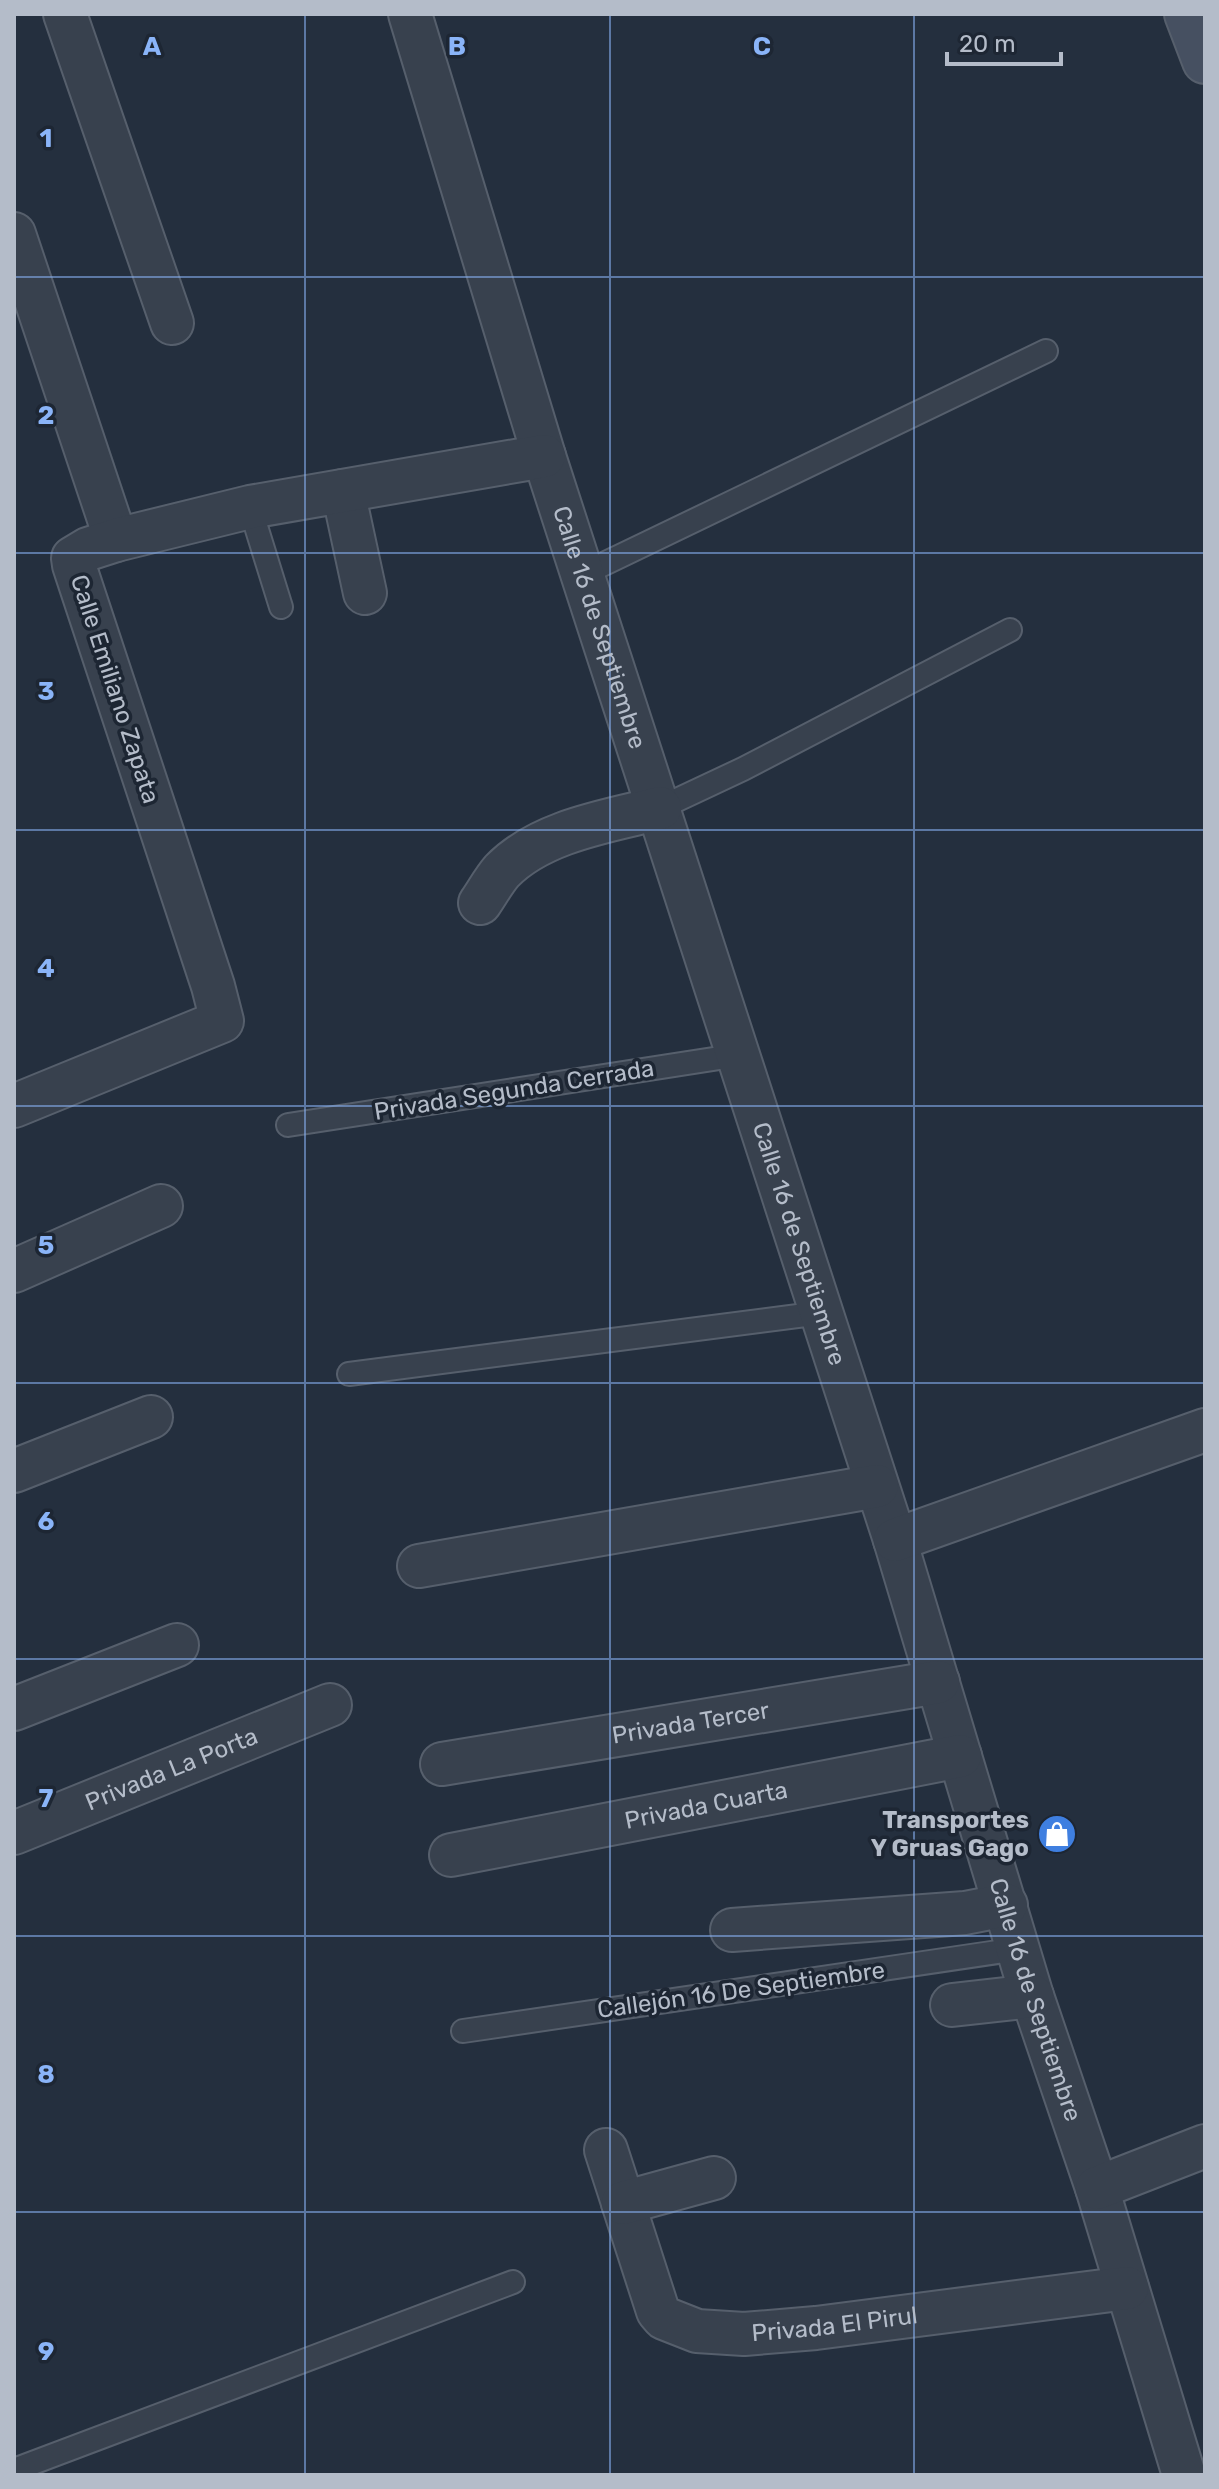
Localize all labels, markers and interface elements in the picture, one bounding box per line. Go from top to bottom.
scale bar [947,16,1061,66]
text: 20 m [959,30,1016,58]
text: A [143,31,162,62]
text: B [448,31,466,62]
text: C [753,31,771,62]
text: 1 [40,123,52,154]
text: 2 [38,400,54,431]
street label: Calle 16 de Septiembre [547,502,652,752]
street label: Calle Emiliano Zapata [65,571,165,807]
text: 3 [37,676,55,707]
text: 4 [37,953,55,984]
street label: Privada Segunda Cerrada [372,1054,656,1126]
street label: Calle 16 de Septiembre [747,1119,852,1369]
text: 5 [38,1230,54,1261]
text: 6 [38,1506,55,1537]
street label: Privada Tercer [610,1696,771,1750]
street label: Privada La Porta [81,1722,262,1817]
street label: Privada Cuarta [622,1776,790,1835]
text: 7 [39,1783,54,1814]
place label: Transportes Y Gruas Gago [871,1806,1029,1862]
shop icon: Transportes Y Gruas Gago [1036,1813,1078,1855]
street label: Calle 16 de Septiembre [983,1875,1087,2125]
street label: Callejón 16 De Septiembre [595,1956,887,2024]
text: 8 [37,2059,55,2090]
street label: Privada El Pirul [750,2301,919,2347]
text: 9 [38,2336,54,2367]

